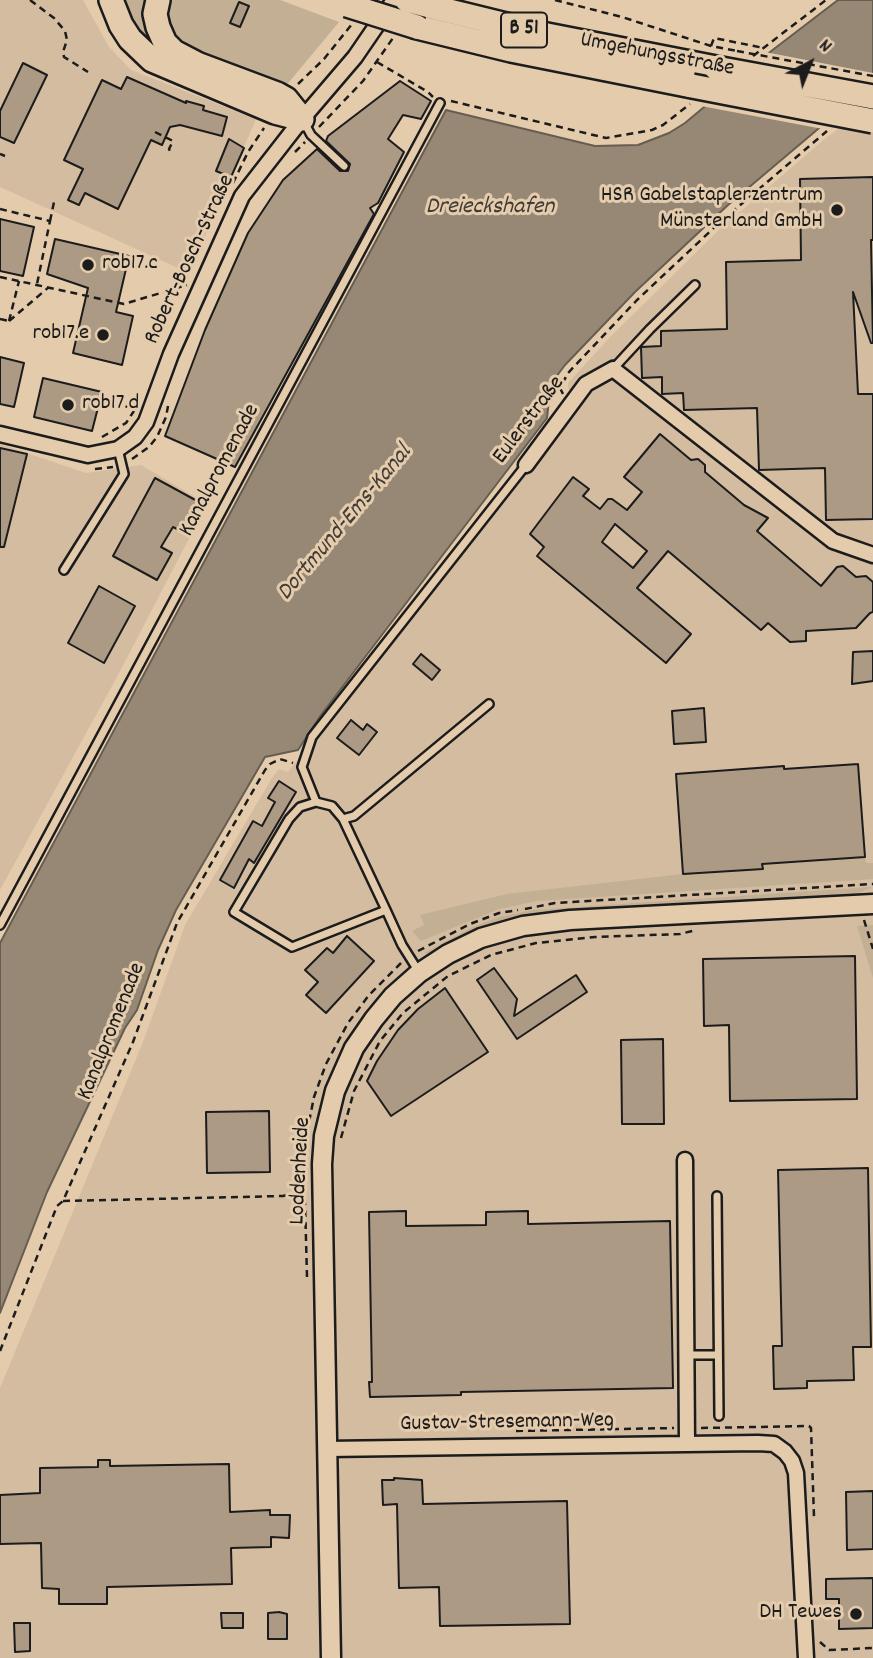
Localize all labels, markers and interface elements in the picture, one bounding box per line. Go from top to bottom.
road number: B 51 [501,12,547,48]
street label: Umgehungsstraße [578,28,736,84]
north arrow [775,28,845,98]
text: N [812,34,837,60]
street label: Robert-Bosch-Straße [140,171,242,349]
place label: HSR Gabelstaplerzentrum Münsterland GmbH [601,183,823,237]
water label: Dreieckshafen [426,195,554,223]
marker: HSR Gabelstaplerzentrum Münsterland GmbH [829,202,845,218]
place label: rob17.c [102,251,158,279]
marker: rob17.c [80,257,96,273]
place label: rob17.e [32,321,89,349]
marker: rob17.e [95,327,111,343]
street label: Eulerstraße [488,372,572,470]
place label: rob17.d [82,391,139,419]
marker: rob17.d [60,397,76,413]
street label: Kanalpromenade [175,400,267,542]
water label: Dortmund-Ems-Kanal [273,440,419,608]
street label: Kanalpromenade [73,959,153,1105]
street label: Loddenheide [285,1116,319,1226]
street label: Gustav-Stresemann-Weg [400,1408,614,1440]
place label: DH Tewes [759,1600,842,1628]
marker: DH Tewes [848,1606,864,1622]

